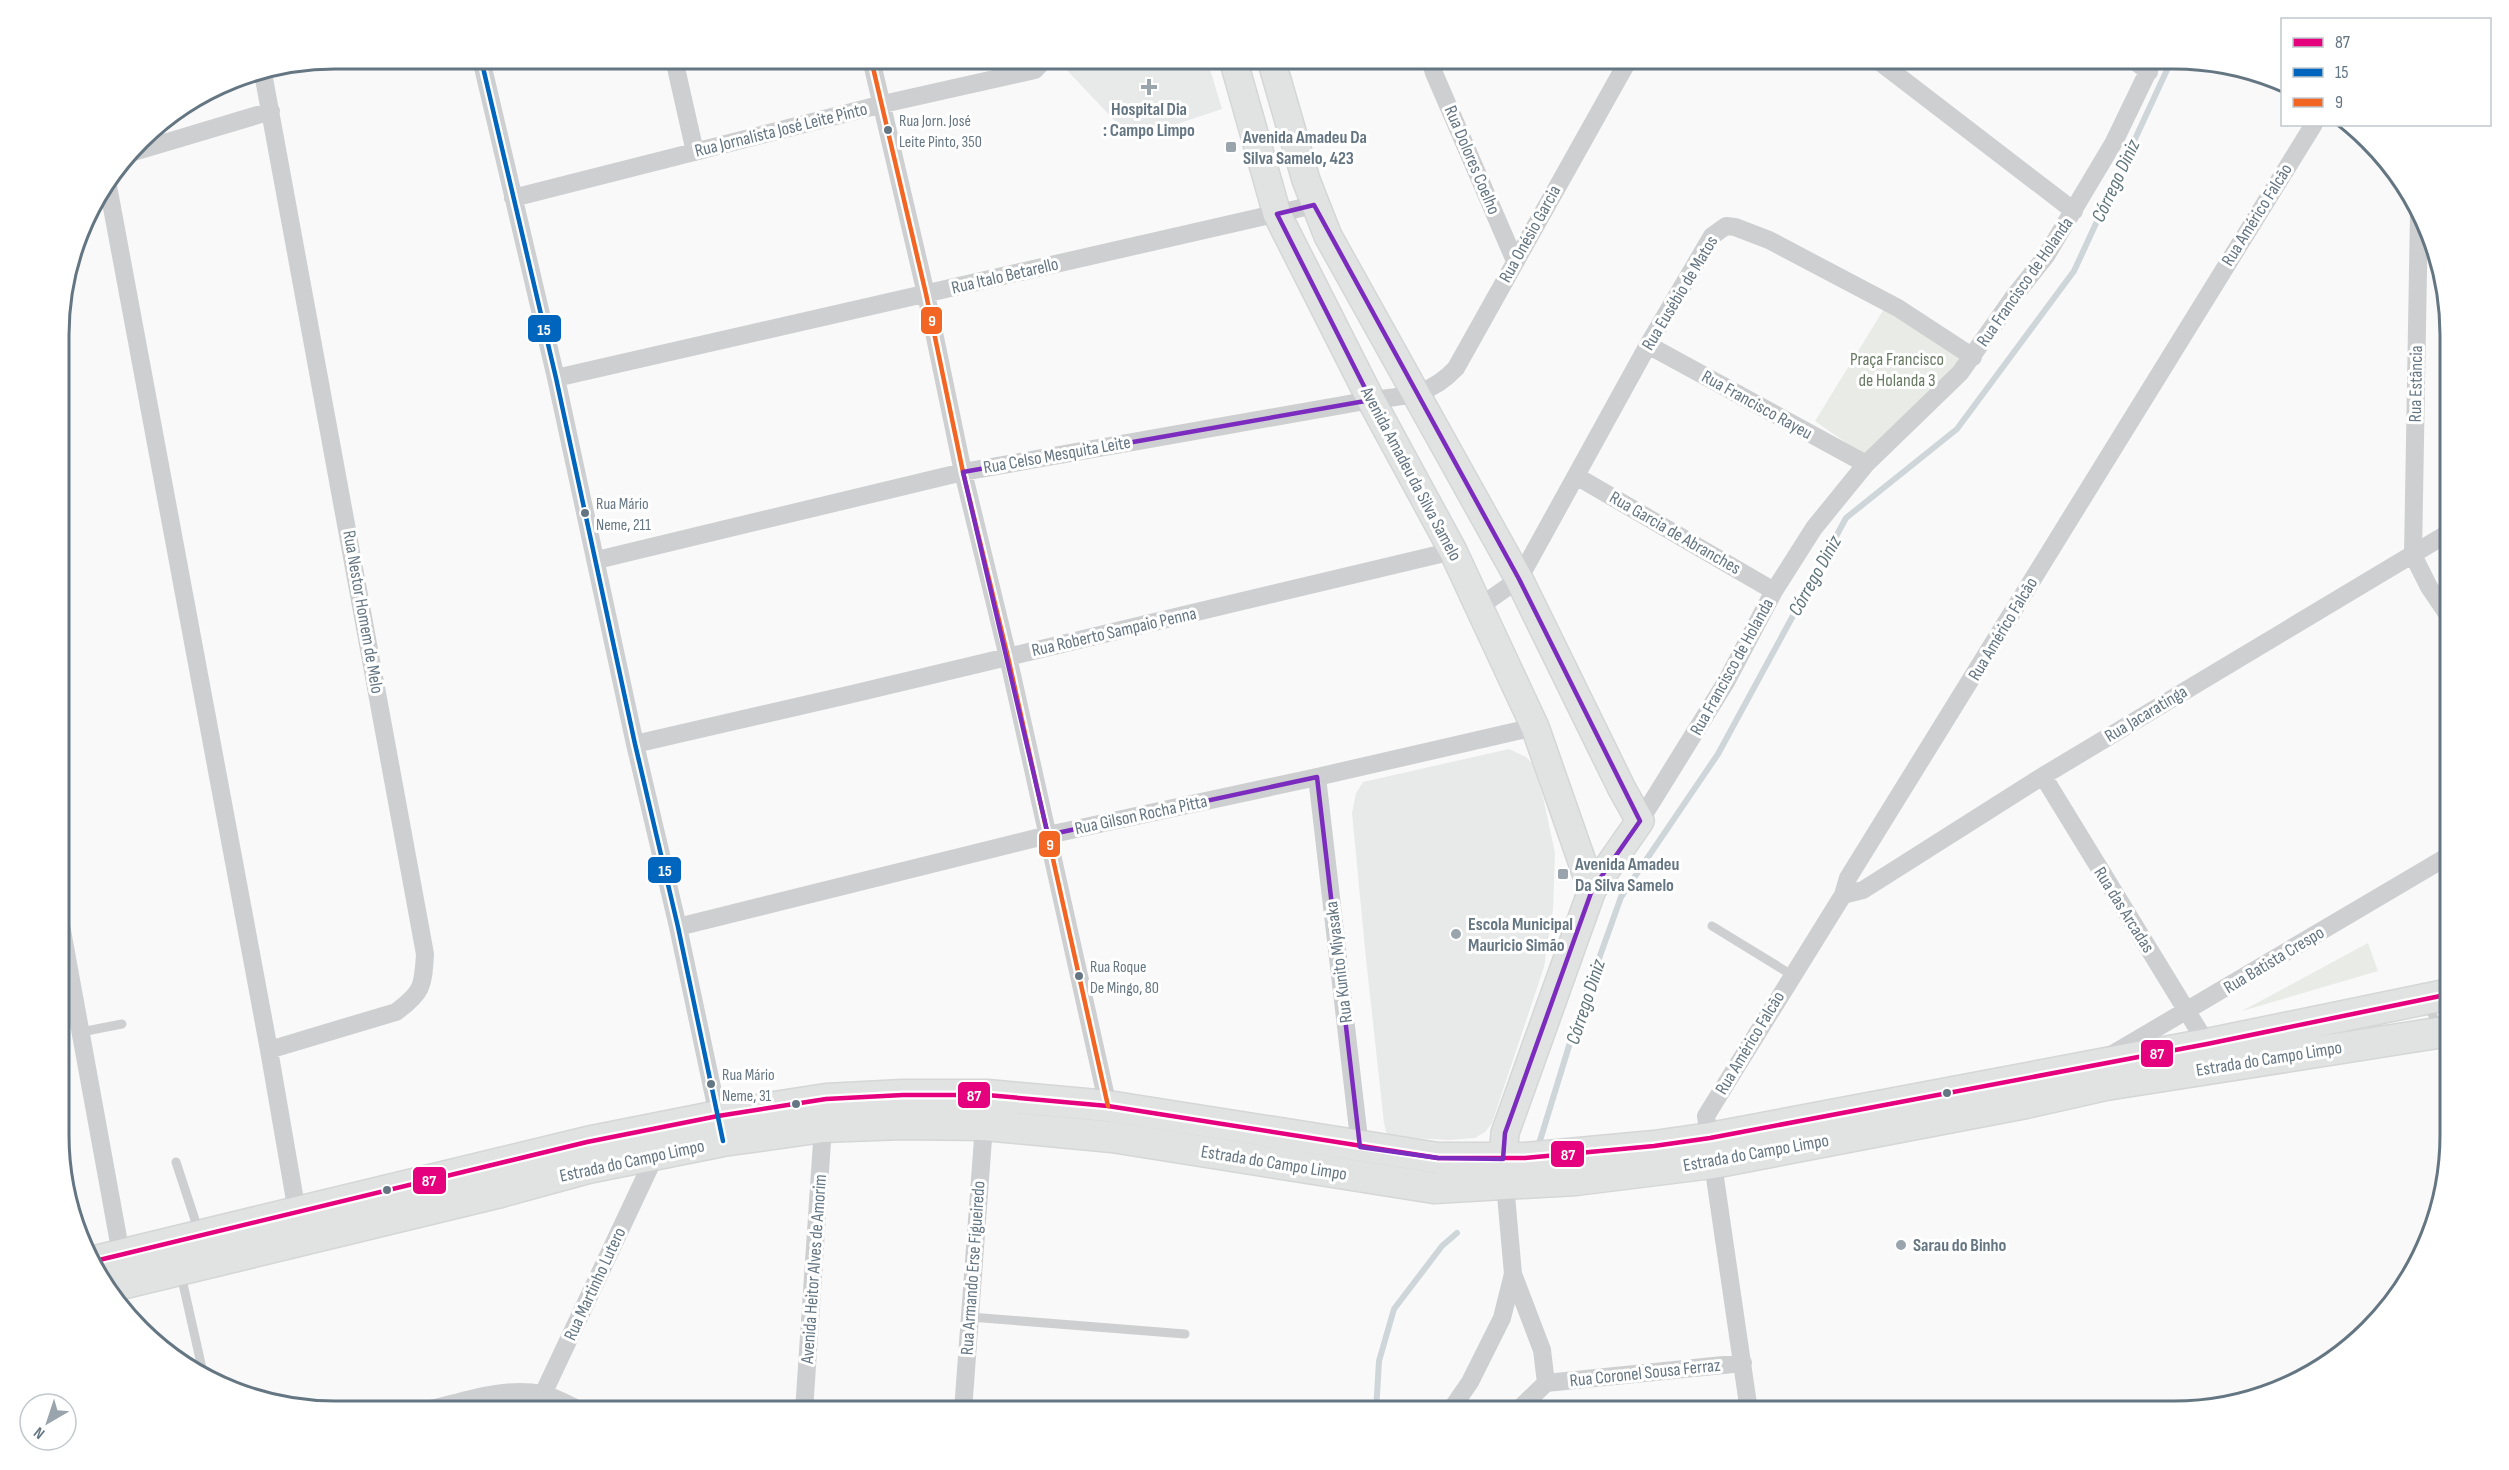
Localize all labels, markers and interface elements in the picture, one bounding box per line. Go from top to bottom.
legend [2281,18,2491,126]
text: 87 [2335,32,2351,53]
text: 15 [2335,62,2349,83]
marker: Hospital Dia : Campo Limpo [1140,78,1158,96]
text: 9 [2335,92,2343,113]
street label: Rua Jornalista José Leite Pinto [693,98,869,162]
place label: Hospital Dia : Campo Limpo [1103,99,1195,141]
street label: Rua Dolores Coelho [1440,103,1504,217]
place label: Rua Jorn. José Leite Pinto, 350 [899,112,982,152]
marker: Rua Jorn. José Leite Pinto, 350 [882,124,894,136]
place label: Avenida Amadeu Da Silva Samelo, 423 [1242,127,1367,169]
water label: Córrego Diniz [2087,135,2146,226]
marker: Avenida Amadeu Da Silva Samelo, 423 [1224,140,1238,154]
street label: Rua Américo Falcão [2217,160,2297,270]
street label: Rua Onésio Garcia [1495,182,1565,286]
street label: Rua Francisco de Holanda [1973,213,2078,351]
street label: Rua Eusébio de Matos [1638,232,1722,354]
street label: Rua Italo Betarello [949,253,1061,299]
line badge: 9 [920,306,943,335]
text: 9 [928,312,936,331]
line badge: 15 [527,314,562,343]
text: 15 [537,321,551,340]
street label: Rua Estância [2405,345,2427,423]
park label: Praça Francisco de Holanda 3 [1850,349,1944,391]
street label: Rua Francisco Rayeu [1698,366,1816,444]
street label: Avenida Amadeu da Silva Samelo [1356,383,1466,565]
street label: Rua Celso Mesquita Leite [982,432,1132,478]
street label: Rua Garcia de Abranches [1606,487,1744,579]
place label: Rua Mário Neme, 211 [596,495,651,535]
marker: Rua Mário Neme, 211 [579,507,591,519]
street label: Rua Nestor Homem de Melo [338,529,388,695]
water label: Córrego Diniz [1783,531,1847,620]
street label: Rua Américo Falcão [1964,574,2042,684]
street label: Rua Francisco de Holanda [1686,595,1778,739]
street label: Rua Roberto Sampaio Penna [1030,603,1198,661]
street label: Rua Jacaratinga [2101,681,2191,747]
street label: Rua Gilson Rocha Pitta [1073,791,1209,839]
line badge: 9 [1038,830,1061,858]
text: 9 [1046,836,1054,855]
place label: Avenida Amadeu Da Silva Samelo [1574,854,1680,896]
line badge: 15 [647,856,682,884]
text: 15 [658,862,672,881]
street label: Rua das Arcadas [2089,863,2159,957]
marker: Avenida Amadeu Da Silva Samelo [1556,867,1570,881]
street label: Rua Kunito Miyasaka [1321,900,1357,1024]
place label: Escola Municipal Mauricio Simão [1468,914,1573,956]
street label: Rua Batista Crespo [2220,922,2328,998]
marker: Escola Municipal Mauricio Simão [1449,927,1463,941]
water label: Córrego Diniz [1561,956,1611,1048]
place label: Rua Roque De Mingo, 80 [1090,958,1159,998]
marker: Rua Roque De Mingo, 80 [1073,970,1085,982]
street label: Rua Américo Falcão [1711,988,1789,1098]
street label: Estrada do Campo Limpo [2195,1037,2343,1081]
line badge: 87 [2140,1039,2174,1068]
text: 87 [2150,1045,2164,1064]
place label: Rua Mário Neme, 31 [722,1066,775,1106]
marker: Rua Mário Neme, 31 [705,1078,717,1090]
line badge: 87 [957,1081,991,1109]
text: 87 [967,1087,981,1106]
unlabelled marker [1941,1087,1953,1099]
unlabelled marker [790,1098,802,1110]
street label: Estrada do Campo Limpo [1682,1130,1830,1176]
street label: Estrada do Campo Limpo [558,1135,706,1187]
line badge: 87 [1550,1140,1585,1168]
street label: Estrada do Campo Limpo [1200,1141,1348,1185]
text: 87 [1561,1146,1575,1165]
line badge: 87 [412,1166,447,1195]
text: 87 [422,1172,436,1191]
street label: Avenida Heitor Alves de Amorim [797,1174,831,1365]
street label: Rua Armando Erse Figueiredo [956,1180,990,1356]
unlabelled marker [381,1184,393,1196]
street label: Rua Martinho Lutero [560,1224,630,1344]
place label: Sarau do Binho [1913,1235,2007,1256]
marker: Sarau do Binho [1894,1238,1908,1252]
street label: Rua Coronel Sousa Ferraz [1569,1355,1722,1391]
north arrow [18,1392,78,1452]
text: N [30,1422,49,1443]

